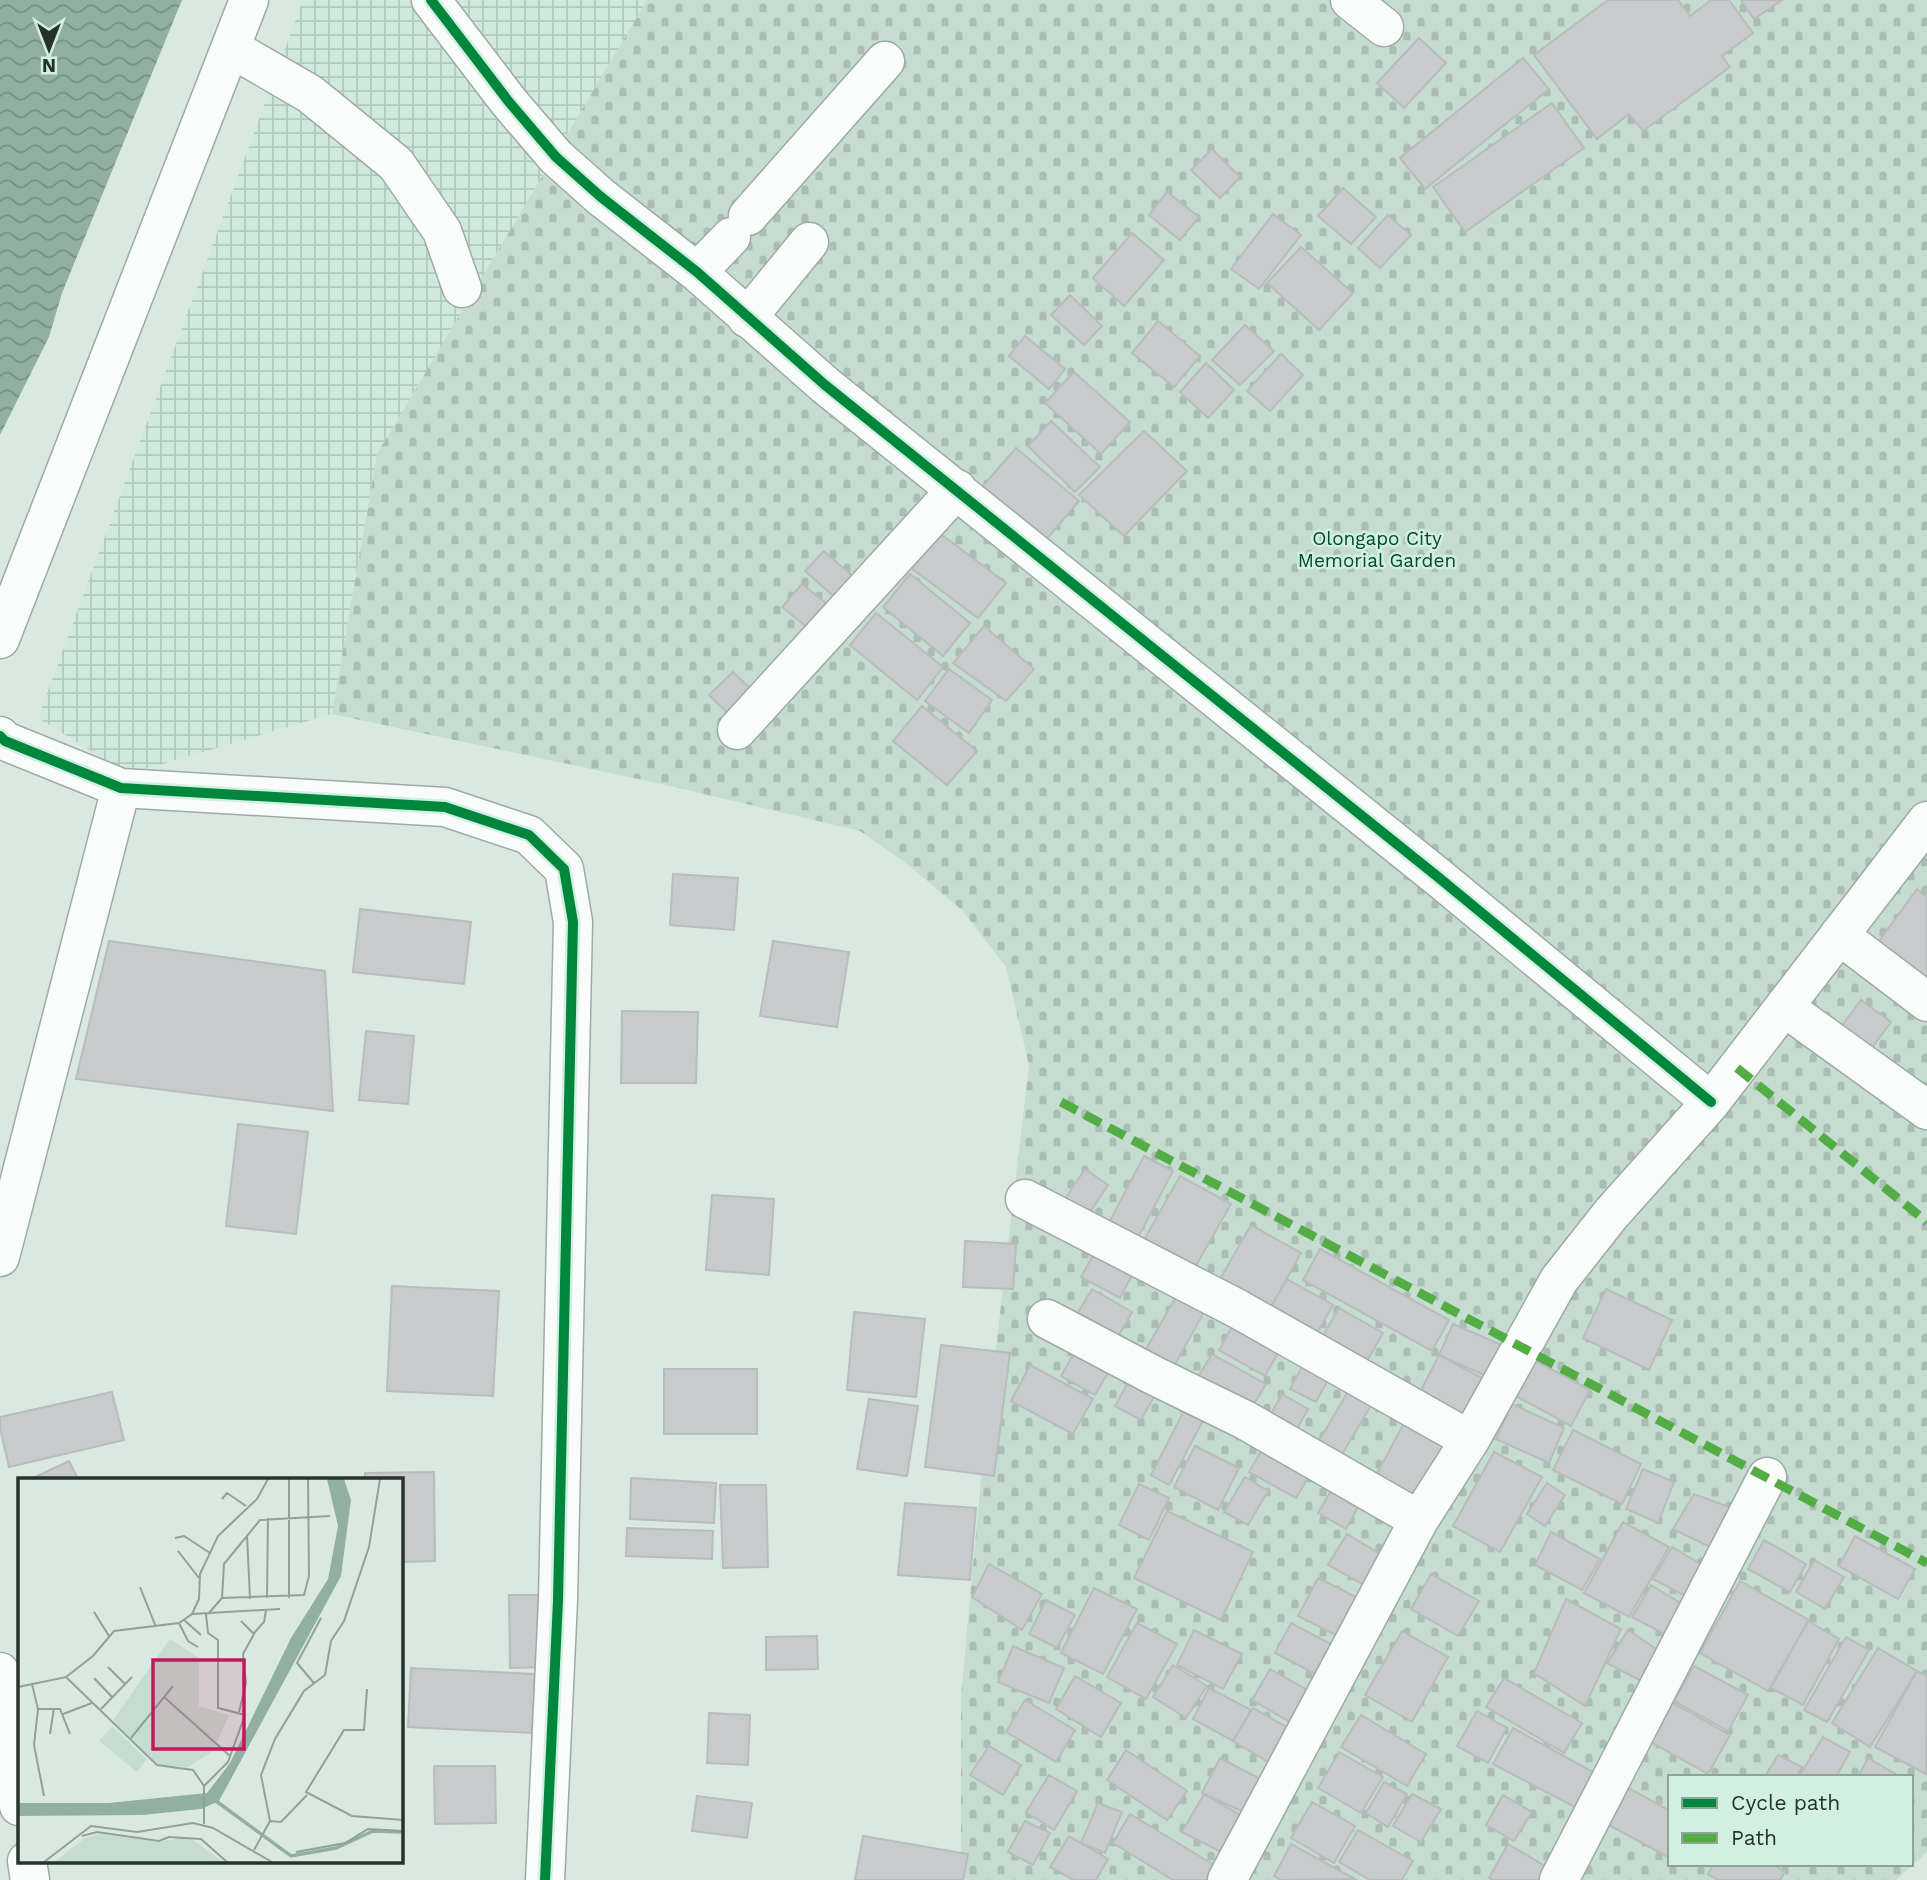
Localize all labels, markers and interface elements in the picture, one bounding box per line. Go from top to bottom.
north arrow [14,14,84,84]
text: N [42,54,56,77]
park label: Olongapo City Memorial Garden [1298,527,1456,572]
inset map [18,1478,402,1862]
legend [1668,1775,1913,1866]
text: Cycle path [1731,1790,1840,1815]
text: Path [1731,1825,1777,1850]

